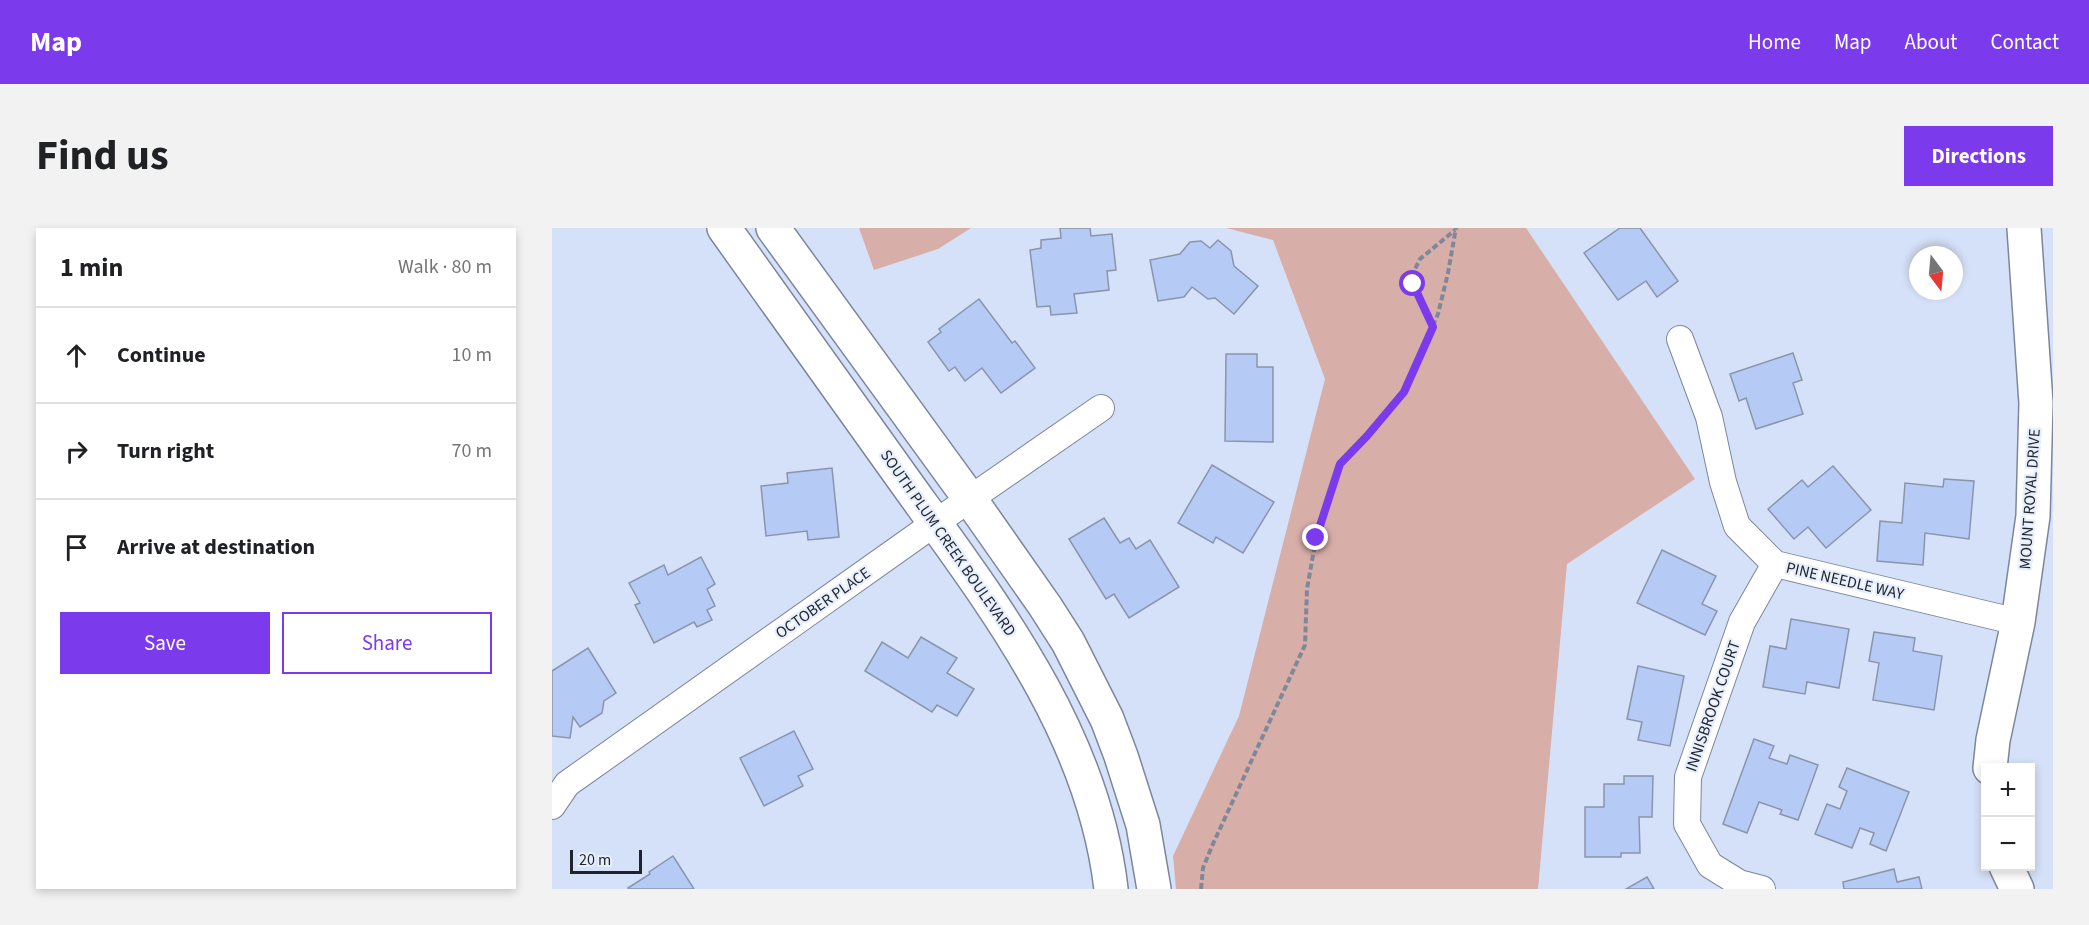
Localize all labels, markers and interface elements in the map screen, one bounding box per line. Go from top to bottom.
text: Map [30,22,82,62]
text: Home [1748,27,1801,57]
text: Map [1834,27,1872,57]
text: About [1905,27,1957,57]
text: Contact [1990,27,2059,57]
text: Find us [36,126,169,186]
button: Directions [1904,126,2053,186]
north arrow [1909,246,1963,300]
text: 1 min [60,249,123,286]
text: Walk · 80 m [398,253,492,281]
route start [1399,270,1425,296]
icon: ahead [60,339,93,372]
text: Continue [117,339,206,371]
text: 10 m [452,341,492,369]
street label: MOUNT ROYAL DRIVE [2014,428,2046,570]
icon: right [60,435,93,468]
text: Turn right [117,435,214,467]
text: 70 m [452,437,492,465]
street label: SOUTH PLUM CREEK BOULEVARD [875,445,1021,641]
route end [1302,524,1328,550]
icon: arrive [60,531,93,564]
text: Arrive at destination [117,531,315,563]
street label: PINE NEEDLE WAY [1784,557,1906,605]
street label: OCTOBER PLACE [771,562,875,644]
button: Save [60,612,270,674]
button: Share [282,612,492,674]
street label: INNISBROOK COURT [1680,637,1746,774]
map controls [1981,763,2035,871]
button: + [1981,763,2035,817]
button: − [1981,817,2035,871]
scale bar [570,847,642,874]
text: 20 m [579,849,611,871]

